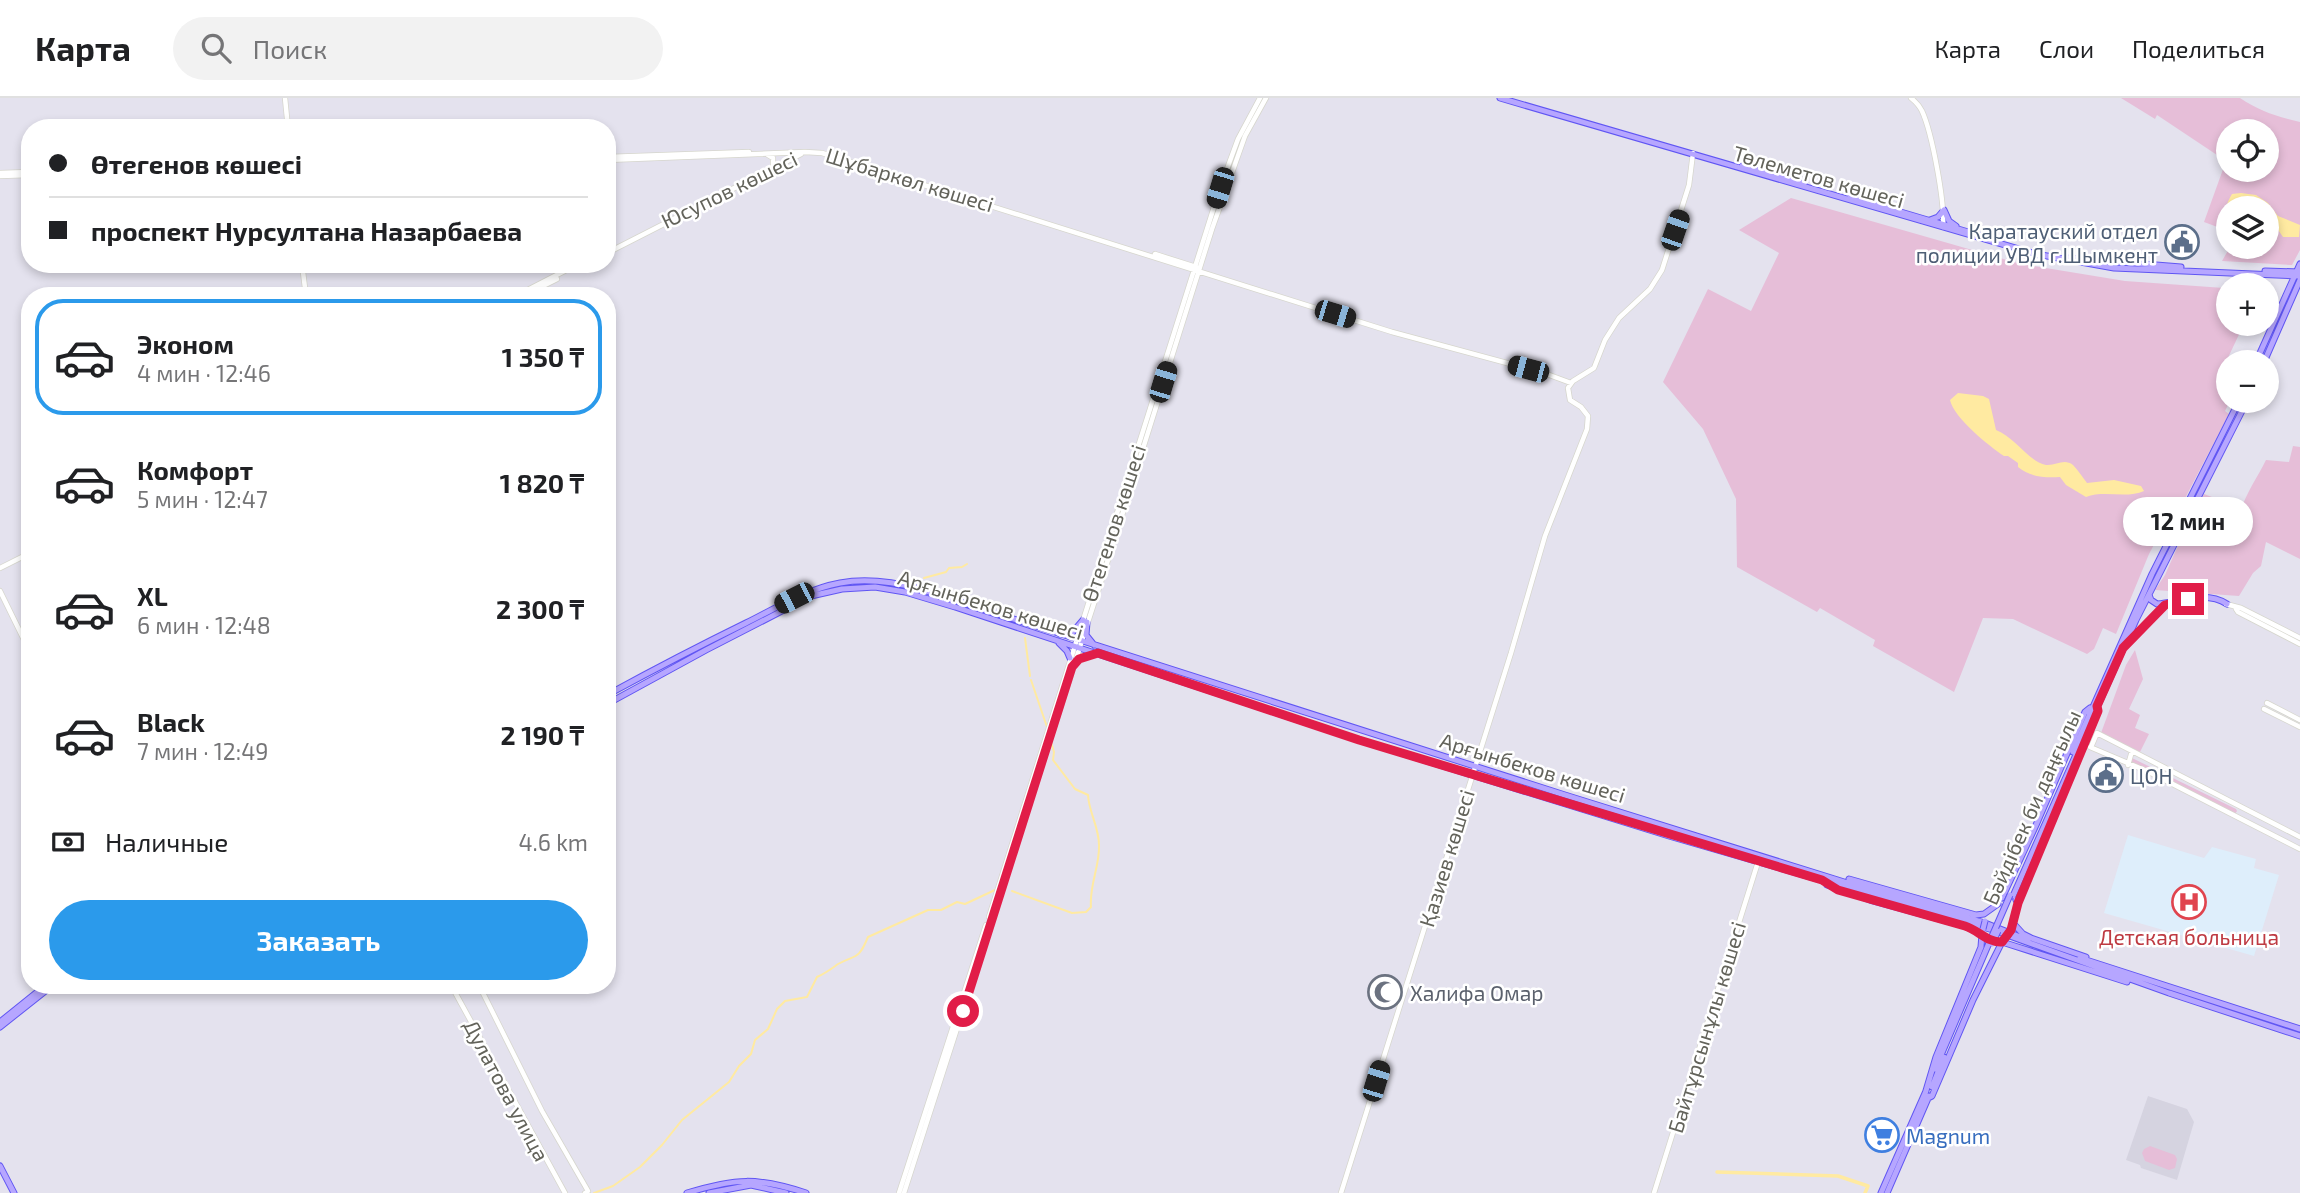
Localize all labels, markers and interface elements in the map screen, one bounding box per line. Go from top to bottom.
search box [173,17,663,80]
text: Карта [35,28,131,68]
icon: search [197,29,235,67]
text: Поиск [253,33,327,64]
text: Карта [1934,34,2001,63]
text: Слои [2039,34,2094,63]
text: Поделиться [2132,34,2265,63]
map controls [2216,119,2279,413]
button: locate [2216,119,2279,182]
street label: Төлеметов көшесі [1731,140,1907,212]
street label: Шұбаркөл көшесі [823,142,997,216]
street label: Юсупов көшесі [657,145,802,234]
text: Өтегенов көшесі [91,148,302,179]
car [1204,165,1237,211]
button: layers [2216,196,2279,259]
car [1659,207,1692,253]
text: проспект Нурсултана Назарбаева [91,215,522,246]
place label: Каратауский отдел полиции УВД г.Шымкент [1916,218,2158,267]
public building icon: Каратауский отдел полиции УВД г.Шымкент [2163,223,2201,261]
button: + [2216,273,2279,336]
car [1312,298,1359,330]
icon: car [53,326,116,389]
text: Эконом [137,328,234,359]
text: 1 350 ₸ [502,341,584,372]
button: − [2216,350,2279,413]
car [1505,353,1552,385]
text: 4 мин · 12:46 [137,359,271,387]
car [1147,359,1180,405]
street label: Өтегенов көшесі [1076,441,1150,605]
icon: car [53,452,116,515]
text: Комфорт [137,454,253,485]
text: 1 820 ₸ [500,467,584,498]
text: 5 мин · 12:47 [137,485,268,513]
callout: 12 мин [2123,498,2253,546]
text: 12 мин [2151,507,2225,535]
street label: Арғынбеков көшесі [895,564,1087,644]
icon: car [53,578,116,641]
car [771,579,818,617]
text: XL [137,580,168,611]
route end [2172,583,2204,615]
text: 2 300 ₸ [496,593,584,624]
text: 6 мин · 12:48 [137,611,271,639]
icon: car [53,704,116,767]
text: Black [137,706,205,737]
street label: Бәйдібек би даңғылы [1977,706,2085,908]
text: 2 190 ₸ [500,719,584,750]
street label: Арғынбеков көшесі [1437,727,1629,807]
text: 7 мин · 12:49 [137,737,269,765]
public building icon: ЦОН [2087,756,2125,794]
place label: ЦОН [2130,763,2172,788]
street label: Қазиев көшесі [1413,786,1479,930]
icon: cash [49,823,87,861]
text: Наличные [105,826,228,857]
text: 4.6 km [518,828,588,856]
hospital icon: Детская больница [2170,883,2208,921]
button: Заказать [49,900,588,980]
street label: Байтұрсынұлы көшесі [1662,918,1750,1136]
place label: Детская больница [2099,924,2279,949]
mosque icon: Халифа Омар [1366,973,1404,1011]
place label: Халифа Омар [1410,980,1544,1005]
route start [947,995,979,1027]
street label: Дулатова улица [458,1015,555,1166]
car [1360,1058,1393,1104]
supermarket icon: Magnum [1863,1116,1901,1154]
place label: Magnum [1906,1123,1990,1148]

